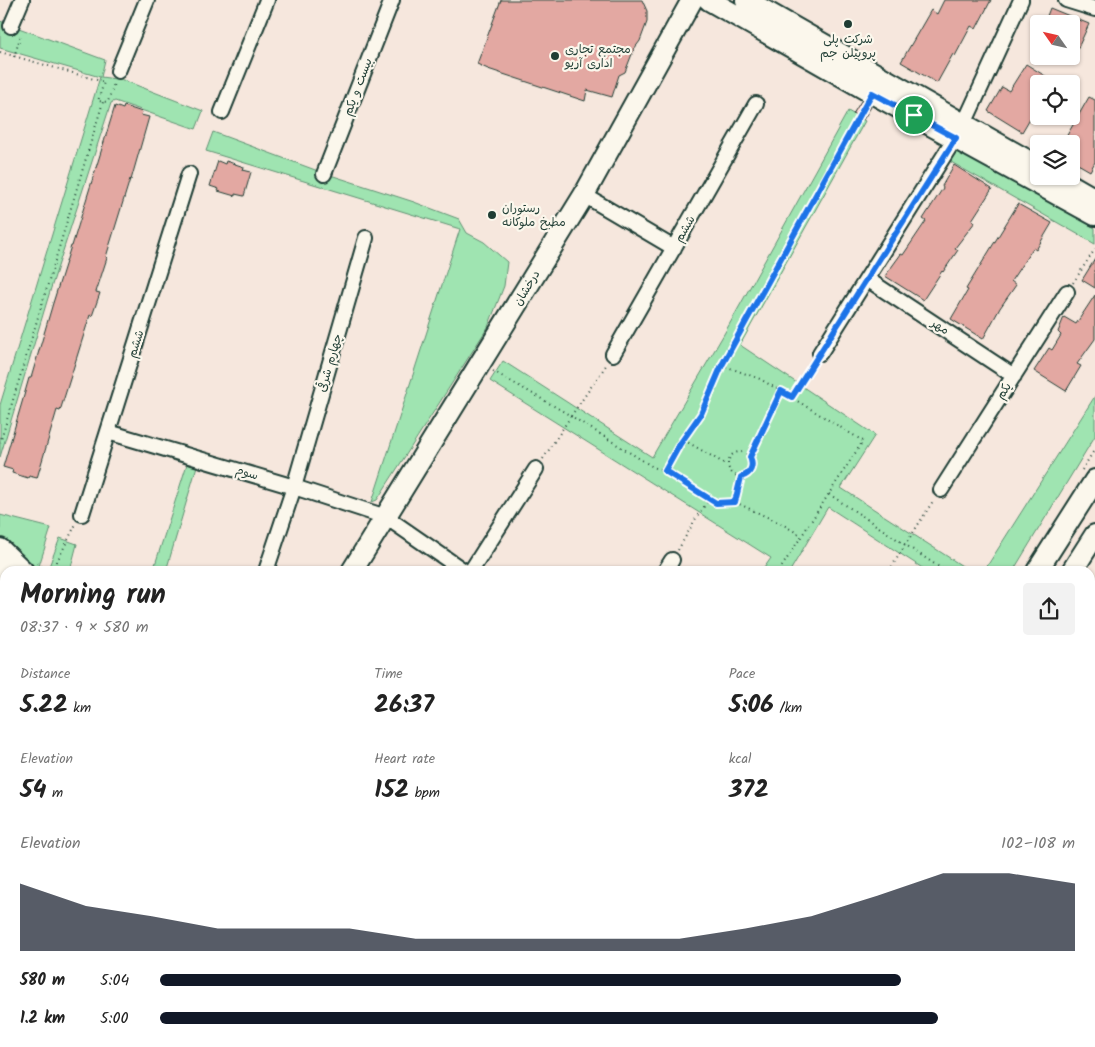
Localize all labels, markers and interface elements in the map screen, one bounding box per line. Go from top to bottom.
north arrow [1030,15,1080,65]
map controls [1030,15,1080,185]
marker: شرکت پلی پروپیلن جم [842,18,854,30]
place label: شرکت پلی پروپیلن جم [820,30,876,63]
place label: مجتمع تجاری اداری آريو [564,40,631,73]
marker: مجتمع تجاری اداری آريو [549,50,561,62]
street label: بیست و یکم [338,55,378,119]
button: locate [1030,75,1080,125]
pin [893,94,935,136]
icon: arrive [900,101,928,129]
button: layers [1030,135,1080,185]
place label: رستوران مطبخ ملوکانه [502,199,566,232]
marker: رستوران مطبخ ملوکانه [486,209,498,221]
street label: ششم [670,212,700,246]
street label: درخشان [509,267,545,309]
street label: مهر [926,314,953,340]
street label: ششم [123,328,149,360]
street label: چهارم شرقی [313,332,347,394]
street label: یکم [991,379,1017,403]
street label: سوم [233,461,261,485]
text: Morning run [20,573,166,618]
button: share [1023,583,1075,635]
text: 08:37 · 9 × 580 m [20,615,149,640]
text: Distance [20,663,70,685]
text: Time [374,663,403,685]
text: Pace [729,663,755,685]
text: 5.22 [20,685,68,725]
text: 26:37 [374,685,434,725]
text: 5:06 [729,685,774,725]
text: km [68,697,91,719]
text: /km [774,697,802,719]
text: Elevation [20,748,73,770]
text: Heart rate [374,748,435,770]
text: kcal [729,748,751,770]
text: 54 [20,770,46,810]
text: 152 [374,770,409,810]
text: 372 [729,770,769,810]
text: m [46,782,63,804]
text: bpm [409,782,440,804]
text: Elevation [20,831,81,856]
text: 102–108 m [1001,831,1075,856]
text: 580 m [20,968,65,993]
text: 5:04 [100,968,129,993]
text: 1.2 km [20,1006,65,1031]
text: 5:00 [100,1006,129,1031]

